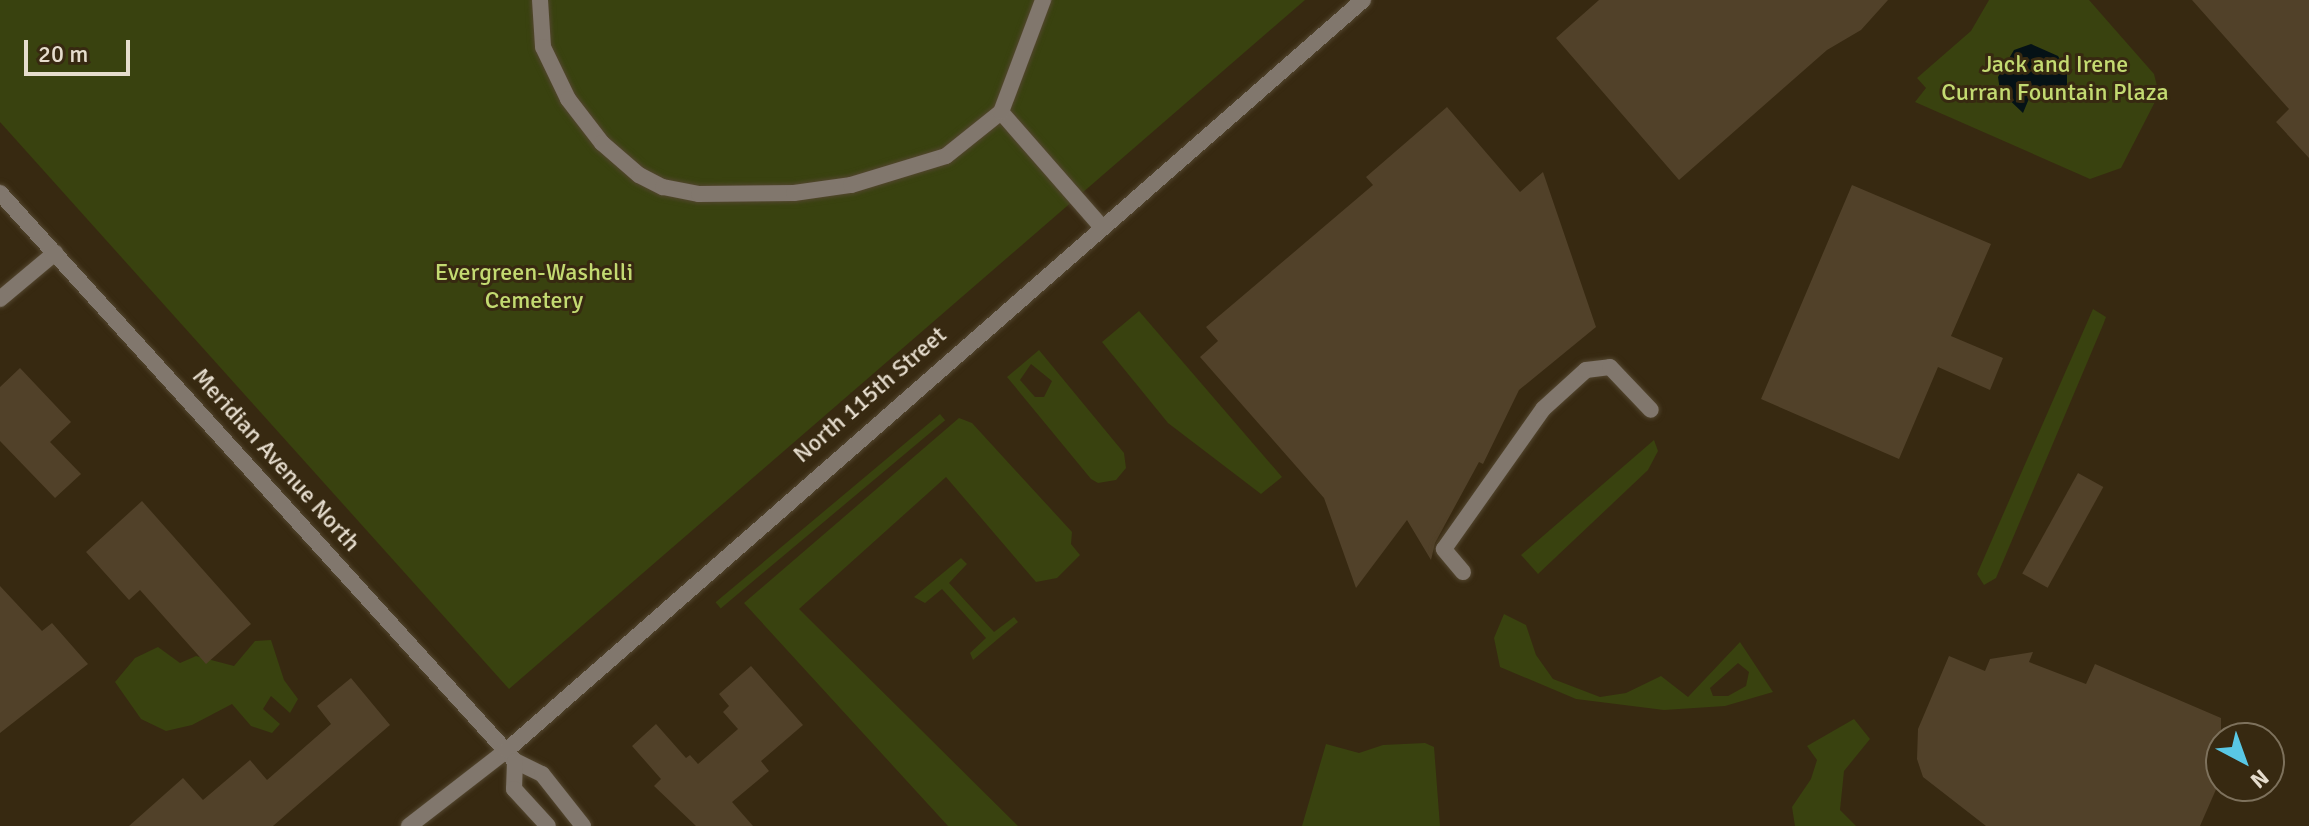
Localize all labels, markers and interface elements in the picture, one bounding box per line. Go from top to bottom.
scale bar [28,24,134,74]
text: 20 m [38,39,88,69]
park label: Jack and Irene Curran Fountain Plaza [1941,51,2169,107]
park label: Evergreen-Washelli Cemetery [435,259,633,315]
street label: North 115th Street [788,321,952,469]
street label: Meridian Avenue North [186,362,366,558]
north arrow [2205,722,2285,802]
text: N [2245,764,2274,794]

